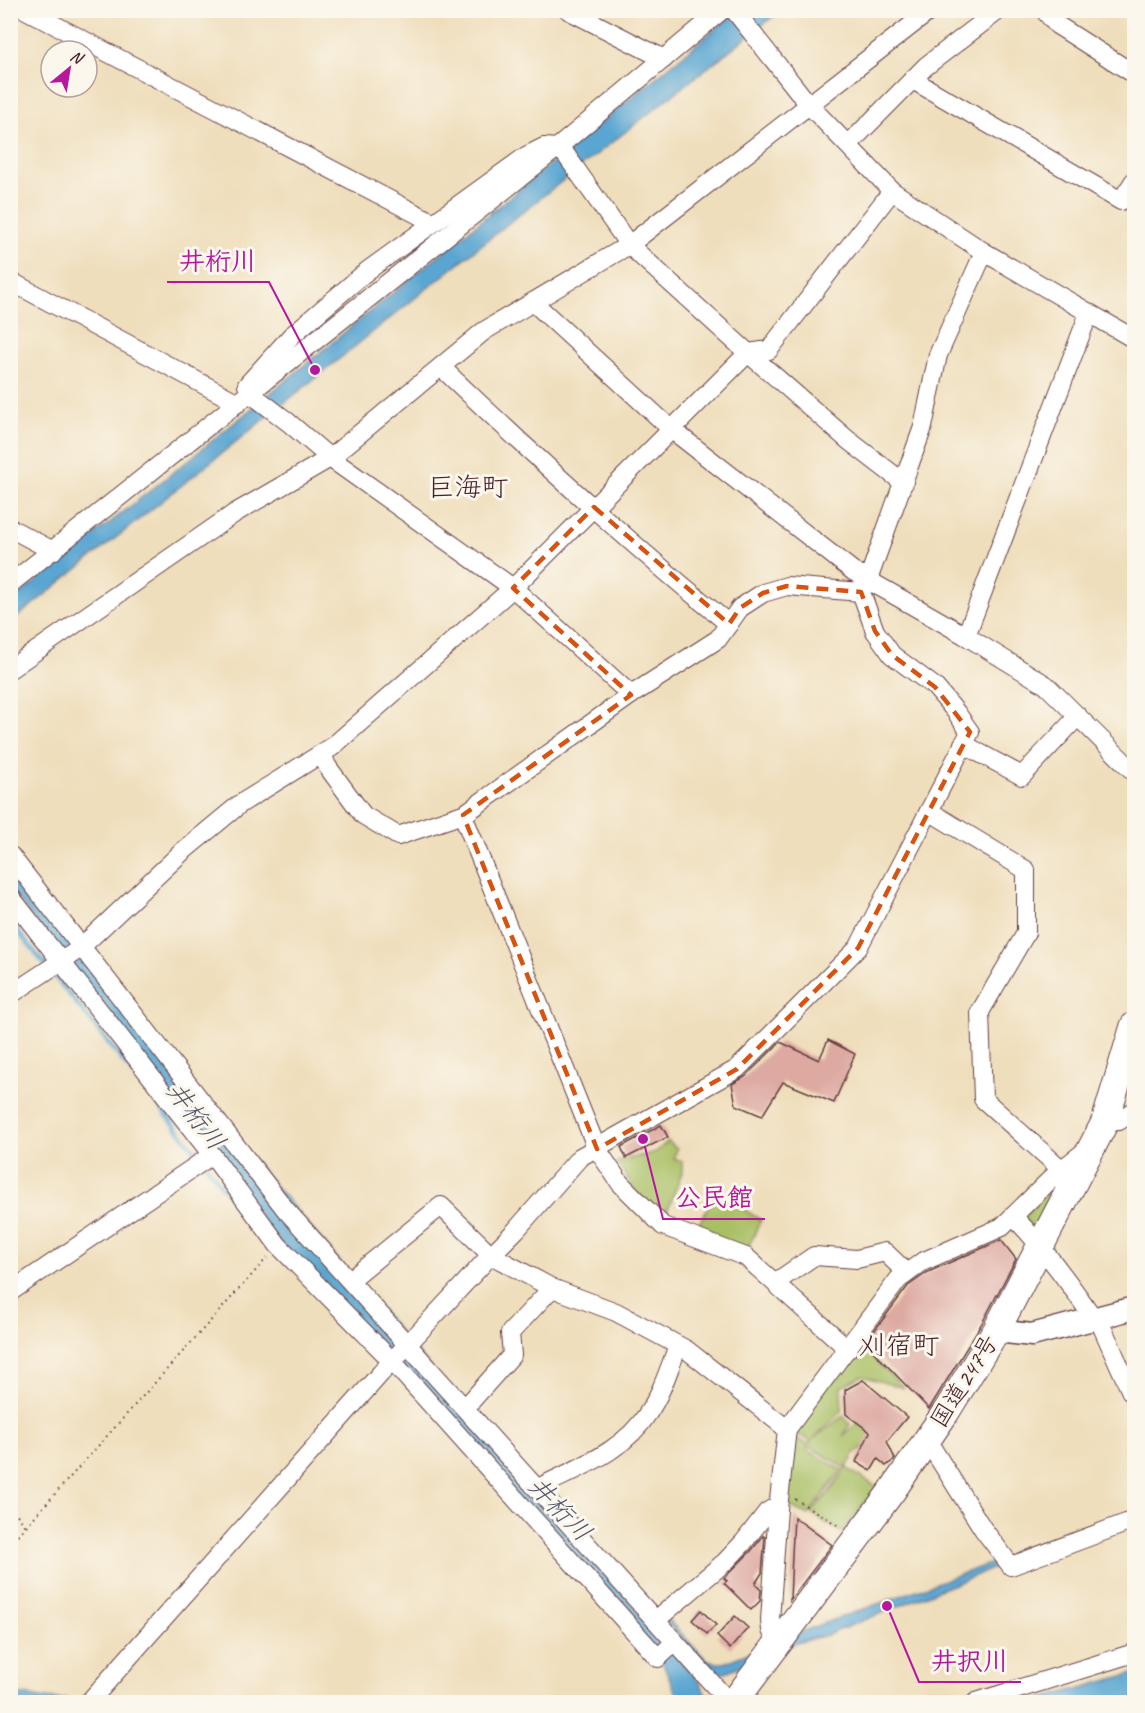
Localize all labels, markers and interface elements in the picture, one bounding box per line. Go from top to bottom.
north arrow [39,39,99,99]
text: N [67,46,88,70]
callout: 井桁川 [167,238,269,282]
text: 井桁川 [179,245,257,278]
district label: 巨海町 [428,470,509,504]
water label: 井桁川 [159,1075,233,1157]
callout: 公民館 [663,1175,765,1219]
text: 公民館 [675,1181,753,1214]
district label: 刈宿町 [859,1328,940,1362]
street label: 国道247号 [924,1329,1004,1433]
water label: 井桁川 [521,1469,599,1549]
callout: 井択川 [919,1638,1021,1682]
text: 井択川 [931,1645,1009,1678]

